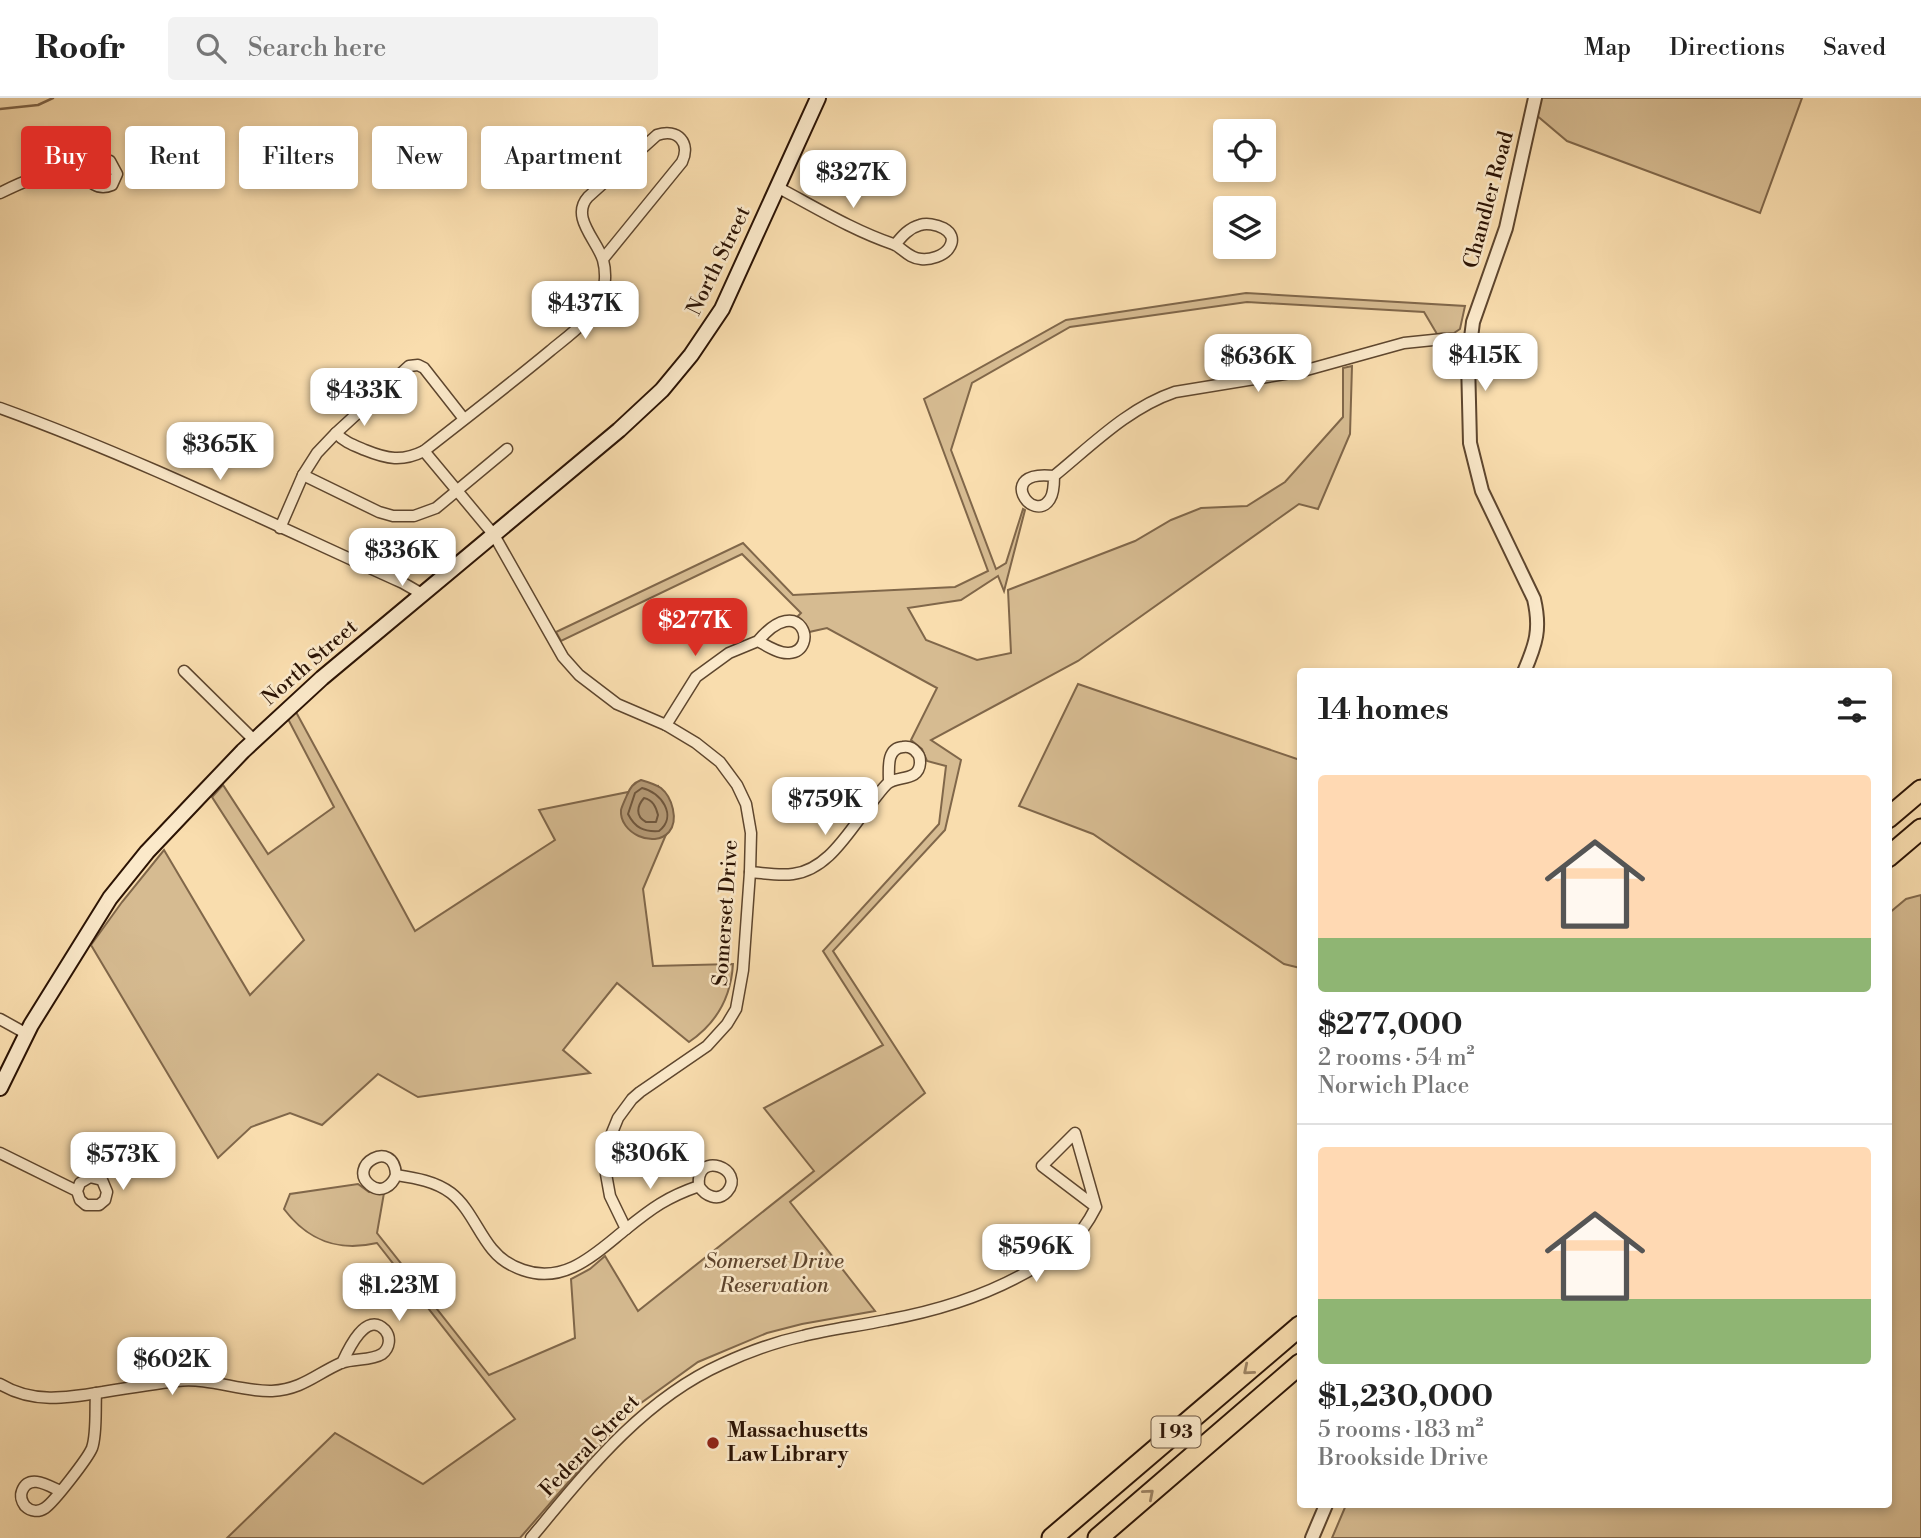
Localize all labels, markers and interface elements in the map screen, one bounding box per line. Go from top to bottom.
search box [168,17,658,80]
text: Roofr [35,28,126,69]
icon: search [192,29,230,67]
text: Search here [248,32,386,64]
text: Map [1584,33,1631,63]
text: Directions [1669,33,1785,63]
text: Saved [1823,33,1886,63]
map controls [1213,119,1276,259]
button: locate [1213,119,1276,182]
chip: Buy [21,126,111,189]
chip: Rent [125,126,225,189]
chip: Filters [239,126,358,189]
chip: New [372,126,467,189]
chip: Apartment [481,126,647,189]
street label: Chandler Road [1458,129,1520,271]
pin: $327K [804,150,902,210]
text: $327K [816,159,890,187]
button: layers [1213,196,1276,259]
street label: North Street [681,202,757,320]
pin: $437K [536,282,634,341]
text: $437K [548,290,622,318]
pin: $636K [1209,334,1307,394]
pin: $415K [1436,334,1534,393]
text: $415K [1449,342,1521,370]
text: $636K [1220,343,1296,371]
pin: $433K [315,368,413,428]
text: $433K [326,377,402,405]
pin: $365K [171,422,269,482]
text: $365K [183,431,257,459]
pin: $336K [353,528,451,588]
text: $336K [365,537,439,565]
pin: $277K [646,598,744,658]
text: $277K [658,607,732,635]
street label: North Street [257,614,364,712]
text: 14 homes [1318,691,1449,729]
icon: filters [1833,691,1871,729]
pin: $759K [776,778,874,837]
text: $759K [788,786,862,814]
icon: home [1532,821,1658,947]
street label: Somerset Drive [708,839,744,987]
text: $277,000 [1318,1006,1463,1044]
text: 2 rooms · 54 m² [1318,1044,1475,1072]
text: Norwich Place [1318,1072,1469,1100]
pin: $573K [74,1132,172,1192]
pin: $306K [601,1132,699,1191]
text: $306K [611,1140,689,1168]
text: $573K [87,1141,159,1169]
icon: home [1532,1193,1658,1319]
pin: $596K [987,1224,1085,1284]
text: $596K [998,1233,1074,1261]
park label: Somerset Drive Reservation [704,1249,844,1299]
pin: $1.23M [342,1264,456,1323]
text: $1.23M [359,1272,439,1300]
pin: $602K [123,1338,221,1397]
text: $602K [133,1346,211,1374]
one-way arrow [1244,1362,1257,1374]
text: $1,230,000 [1318,1378,1493,1416]
street label: Federal Street [535,1389,646,1503]
road number: I 93 [1152,1416,1200,1448]
text: 5 rooms · 183 m² [1318,1416,1484,1444]
place label: Massachusetts Law Library [727,1418,868,1468]
marker: Massachusetts Law Library [705,1435,721,1451]
text: Brookside Drive [1318,1444,1488,1472]
one-way arrow [1141,1490,1154,1502]

